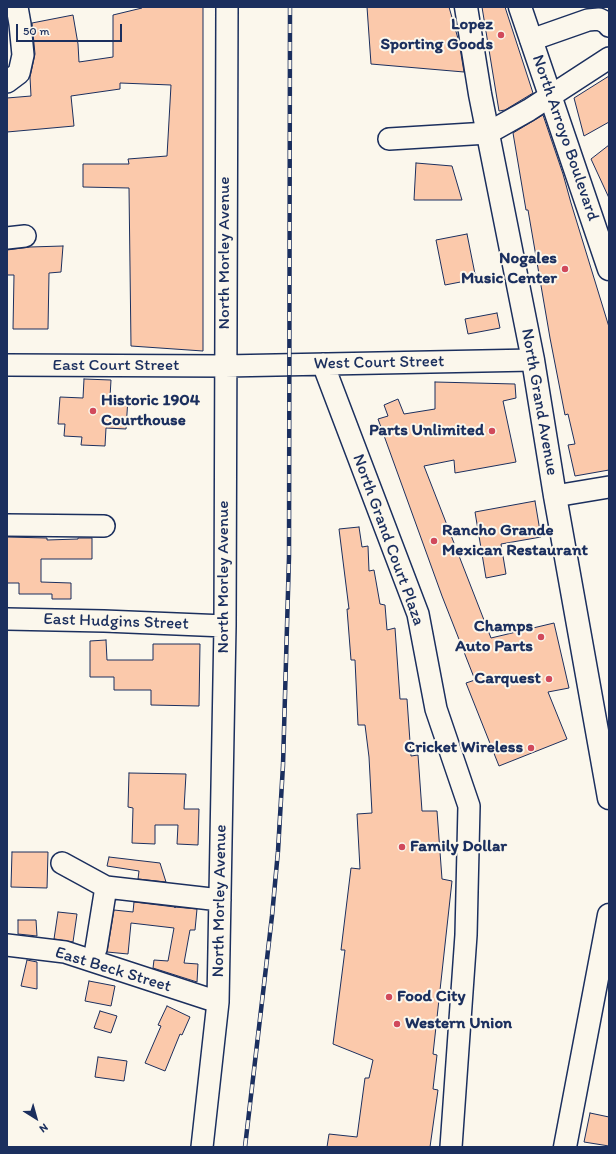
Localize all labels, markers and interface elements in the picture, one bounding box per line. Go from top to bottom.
place label: Lopez Sporting Goods [381,15,493,55]
scale bar [18,16,124,42]
text: 50 m [23,24,49,38]
marker: Lopez Sporting Goods [496,30,506,40]
street label: North Arroyo Boulevard [527,52,603,224]
street label: North Morley Avenue [215,177,235,329]
place label: Nogales Music Center [461,249,557,289]
marker: Nogales Music Center [560,264,570,274]
street label: North Grand Avenue [516,327,562,477]
street label: West Court Street [314,352,444,374]
street label: East Court Street [53,356,179,376]
place label: Historic 1904 Courthouse [101,391,200,431]
marker: Historic 1904 Courthouse [88,406,98,416]
place label: Parts Unlimited [369,421,484,441]
marker: Parts Unlimited [487,426,497,436]
street label: North Grand Court Plaza [347,451,429,629]
street label: North Morley Avenue [214,501,234,653]
place label: Rancho Grande Mexican Restaurant [442,521,588,561]
marker: Rancho Grande Mexican Restaurant [429,536,439,546]
street label: East Hudgins Street [43,609,189,635]
place label: Champs Auto Parts [455,617,533,657]
marker: Champs Auto Parts [536,632,546,642]
place label: Carquest [474,669,541,689]
marker: Carquest [544,674,554,684]
place label: Cricket Wireless [404,738,523,758]
marker: Cricket Wireless [526,743,536,753]
street label: North Morley Avenue [208,824,232,978]
place label: Family Dollar [410,837,507,857]
marker: Family Dollar [397,842,407,852]
street label: East Beck Street [52,943,174,997]
place label: Food City [397,987,465,1007]
marker: Food City [384,992,394,1002]
place label: Western Union [405,1014,512,1034]
marker: Western Union [392,1019,402,1029]
north arrow [16,1098,56,1138]
text: N [37,1121,50,1135]

